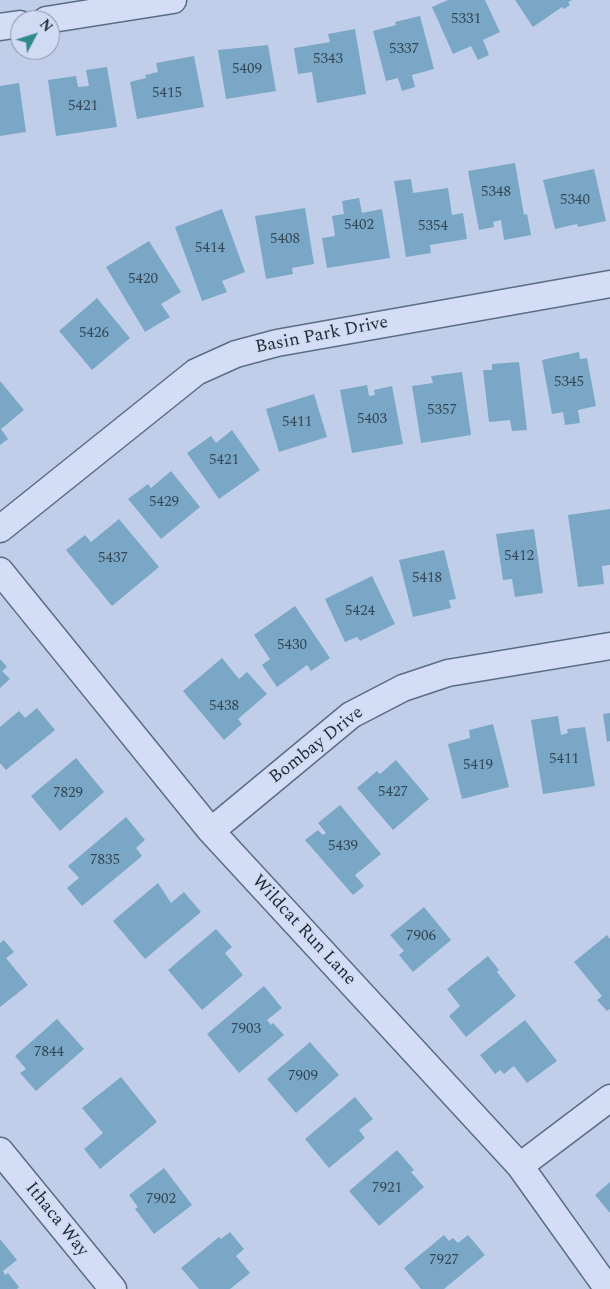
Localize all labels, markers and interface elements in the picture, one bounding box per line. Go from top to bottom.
north arrow [10,10,60,60]
house number: 5331 [451,11,481,29]
text: N [34,15,58,37]
house number: 5337 [389,41,419,59]
house number: 5343 [313,51,343,69]
house number: 5409 [232,61,262,79]
house number: 5415 [152,85,182,103]
house number: 5421 [68,98,98,116]
house number: 5348 [481,184,511,202]
house number: 5340 [560,192,590,210]
house number: 5402 [344,217,374,235]
house number: 5354 [418,218,448,236]
house number: 5408 [270,231,300,249]
house number: 5414 [195,240,225,258]
house number: 5420 [128,271,158,289]
street label: Basin Park Drive [254,313,390,359]
house number: 5426 [79,325,109,343]
house number: 5345 [554,374,584,392]
house number: 5357 [427,402,457,420]
house number: 5403 [357,411,387,429]
house number: 5411 [282,414,312,432]
house number: 5421 [209,452,239,470]
house number: 5429 [149,494,179,512]
house number: 5412 [504,548,534,566]
house number: 5437 [98,550,128,568]
house number: 5418 [412,570,442,588]
house number: 5424 [345,603,375,621]
house number: 5430 [277,637,307,655]
house number: 5438 [209,698,239,716]
street label: Bombay Drive [266,703,368,789]
house number: 5411 [549,751,579,769]
house number: 5419 [463,757,493,775]
house number: 5427 [378,784,408,802]
house number: 7829 [53,785,83,803]
house number: 5439 [328,838,358,856]
house number: 7835 [90,852,120,870]
street label: Wildcat Run Lane [246,871,360,991]
house number: 7906 [406,928,436,946]
house number: 7903 [231,1021,261,1039]
house number: 7844 [34,1044,64,1062]
house number: 7909 [288,1068,318,1086]
street label: Ithaca Way [20,1179,92,1261]
house number: 7921 [372,1180,402,1198]
house number: 7902 [146,1191,176,1209]
house number: 7927 [429,1252,459,1270]

